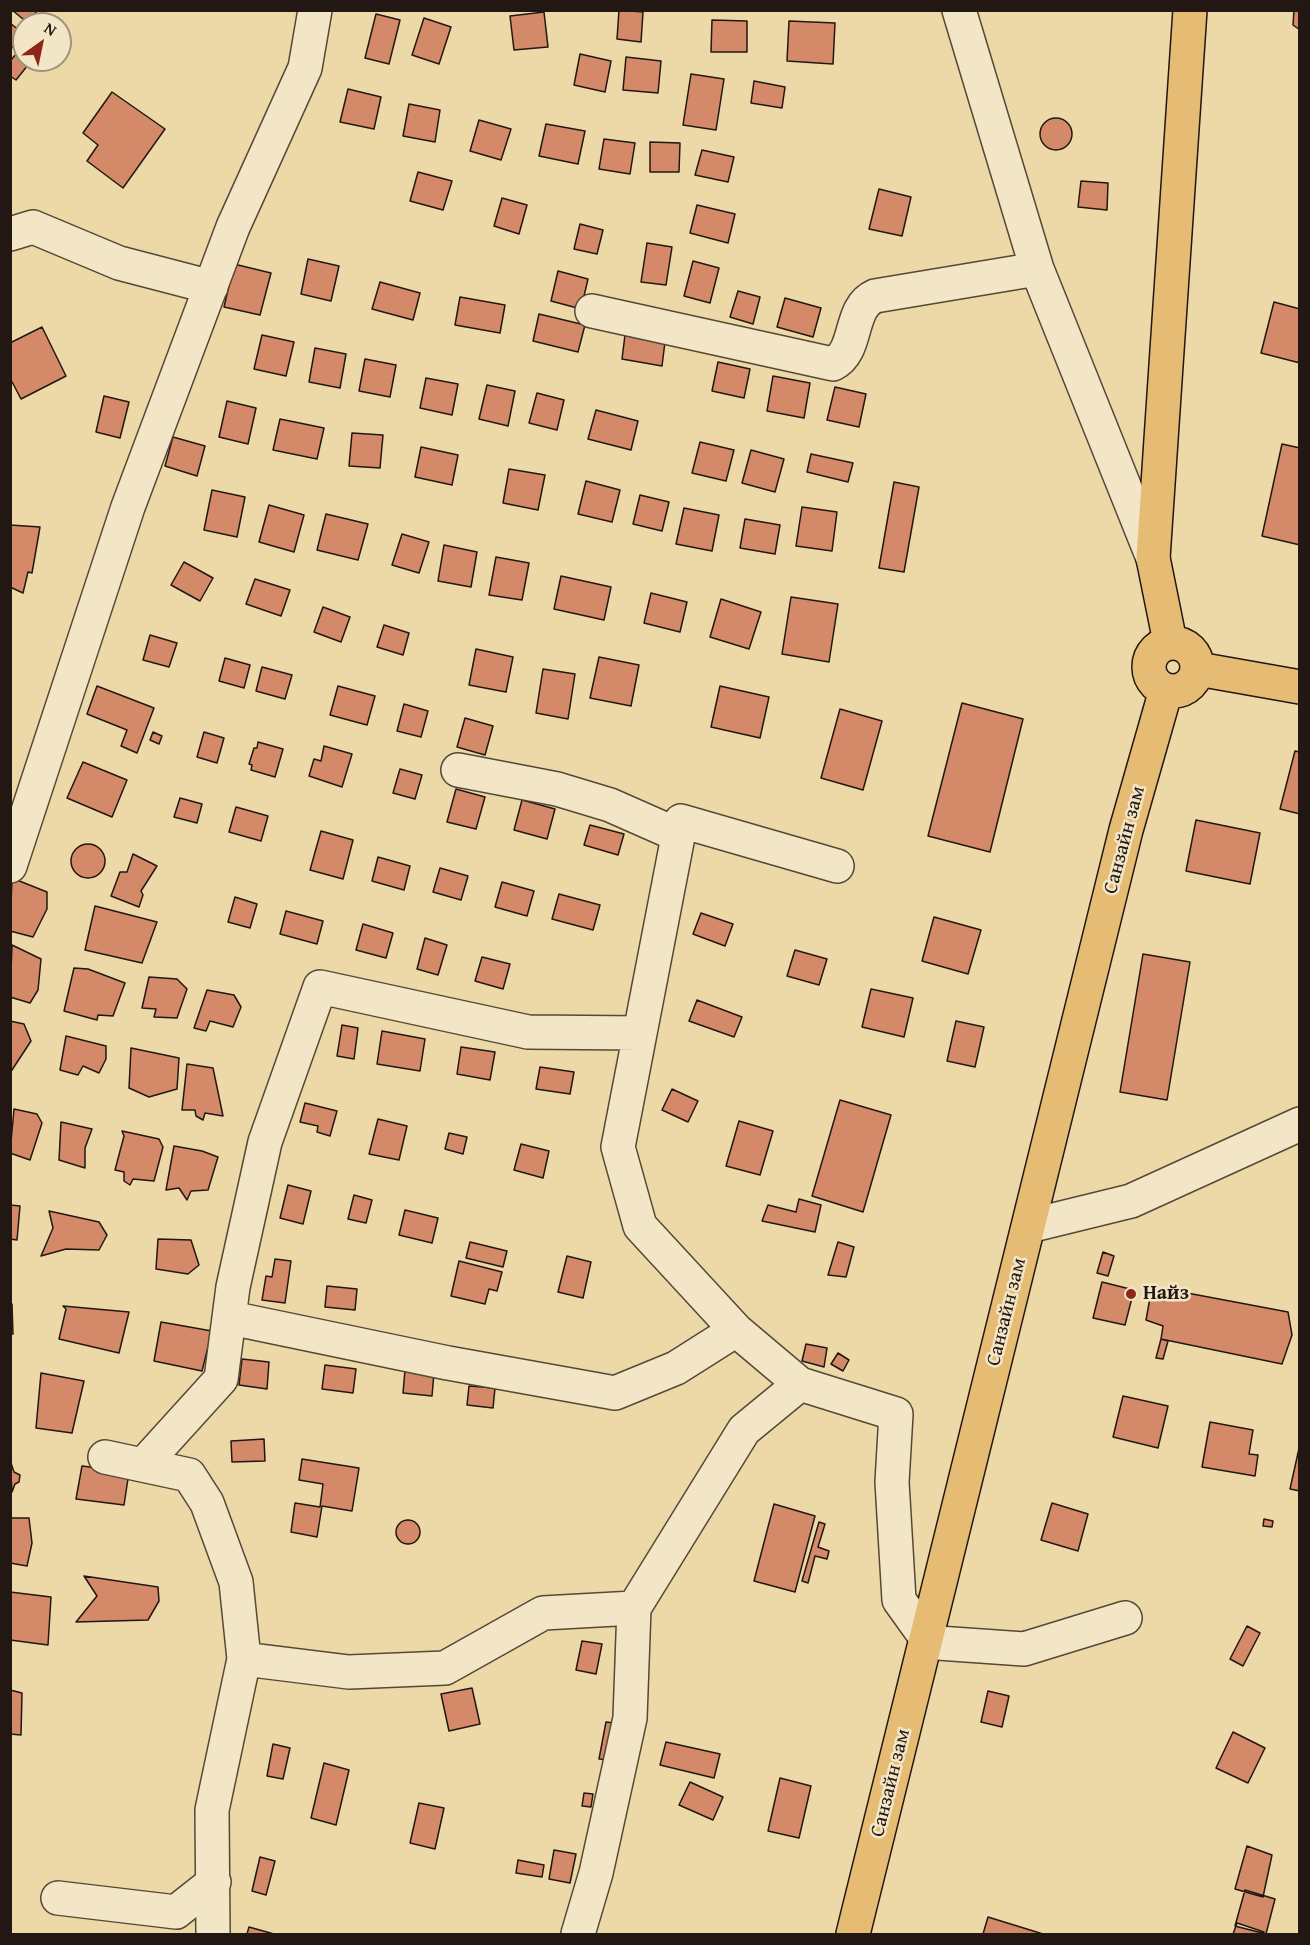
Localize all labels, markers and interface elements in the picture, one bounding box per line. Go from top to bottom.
north arrow [12,12,72,72]
text: N [40,16,62,42]
street label: Санзайн зам [1099,783,1151,897]
street label: Санзайн зам [982,1255,1032,1369]
place label: Найз [1143,1282,1189,1306]
marker: Найз [1124,1287,1138,1301]
street label: Санзайн зам [866,1726,916,1840]

